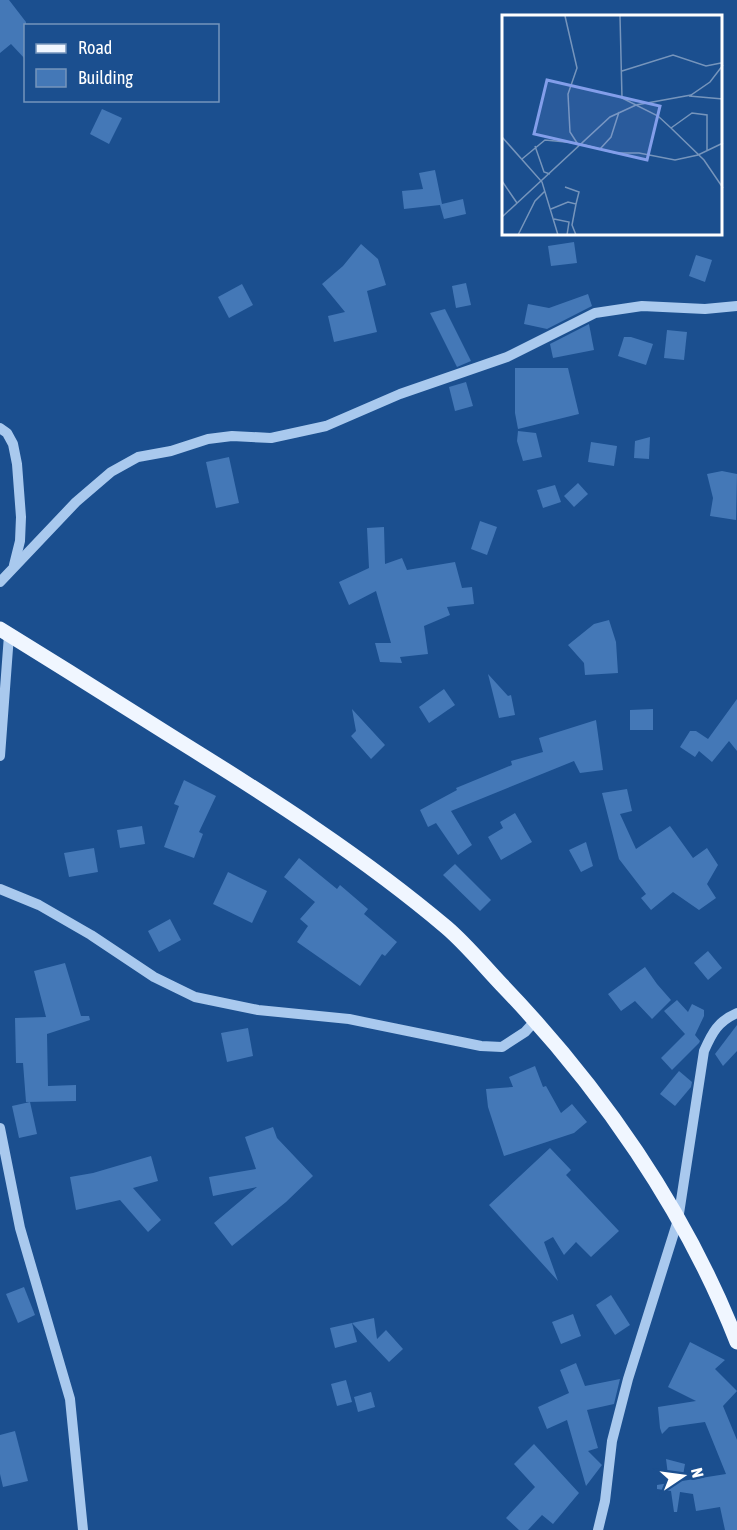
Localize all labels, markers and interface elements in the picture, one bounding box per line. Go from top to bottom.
inset map [502,15,722,236]
legend [24,24,219,102]
text: Road [78,37,112,58]
text: Building [78,67,133,88]
north arrow [653,1446,713,1506]
text: N [688,1466,707,1479]

